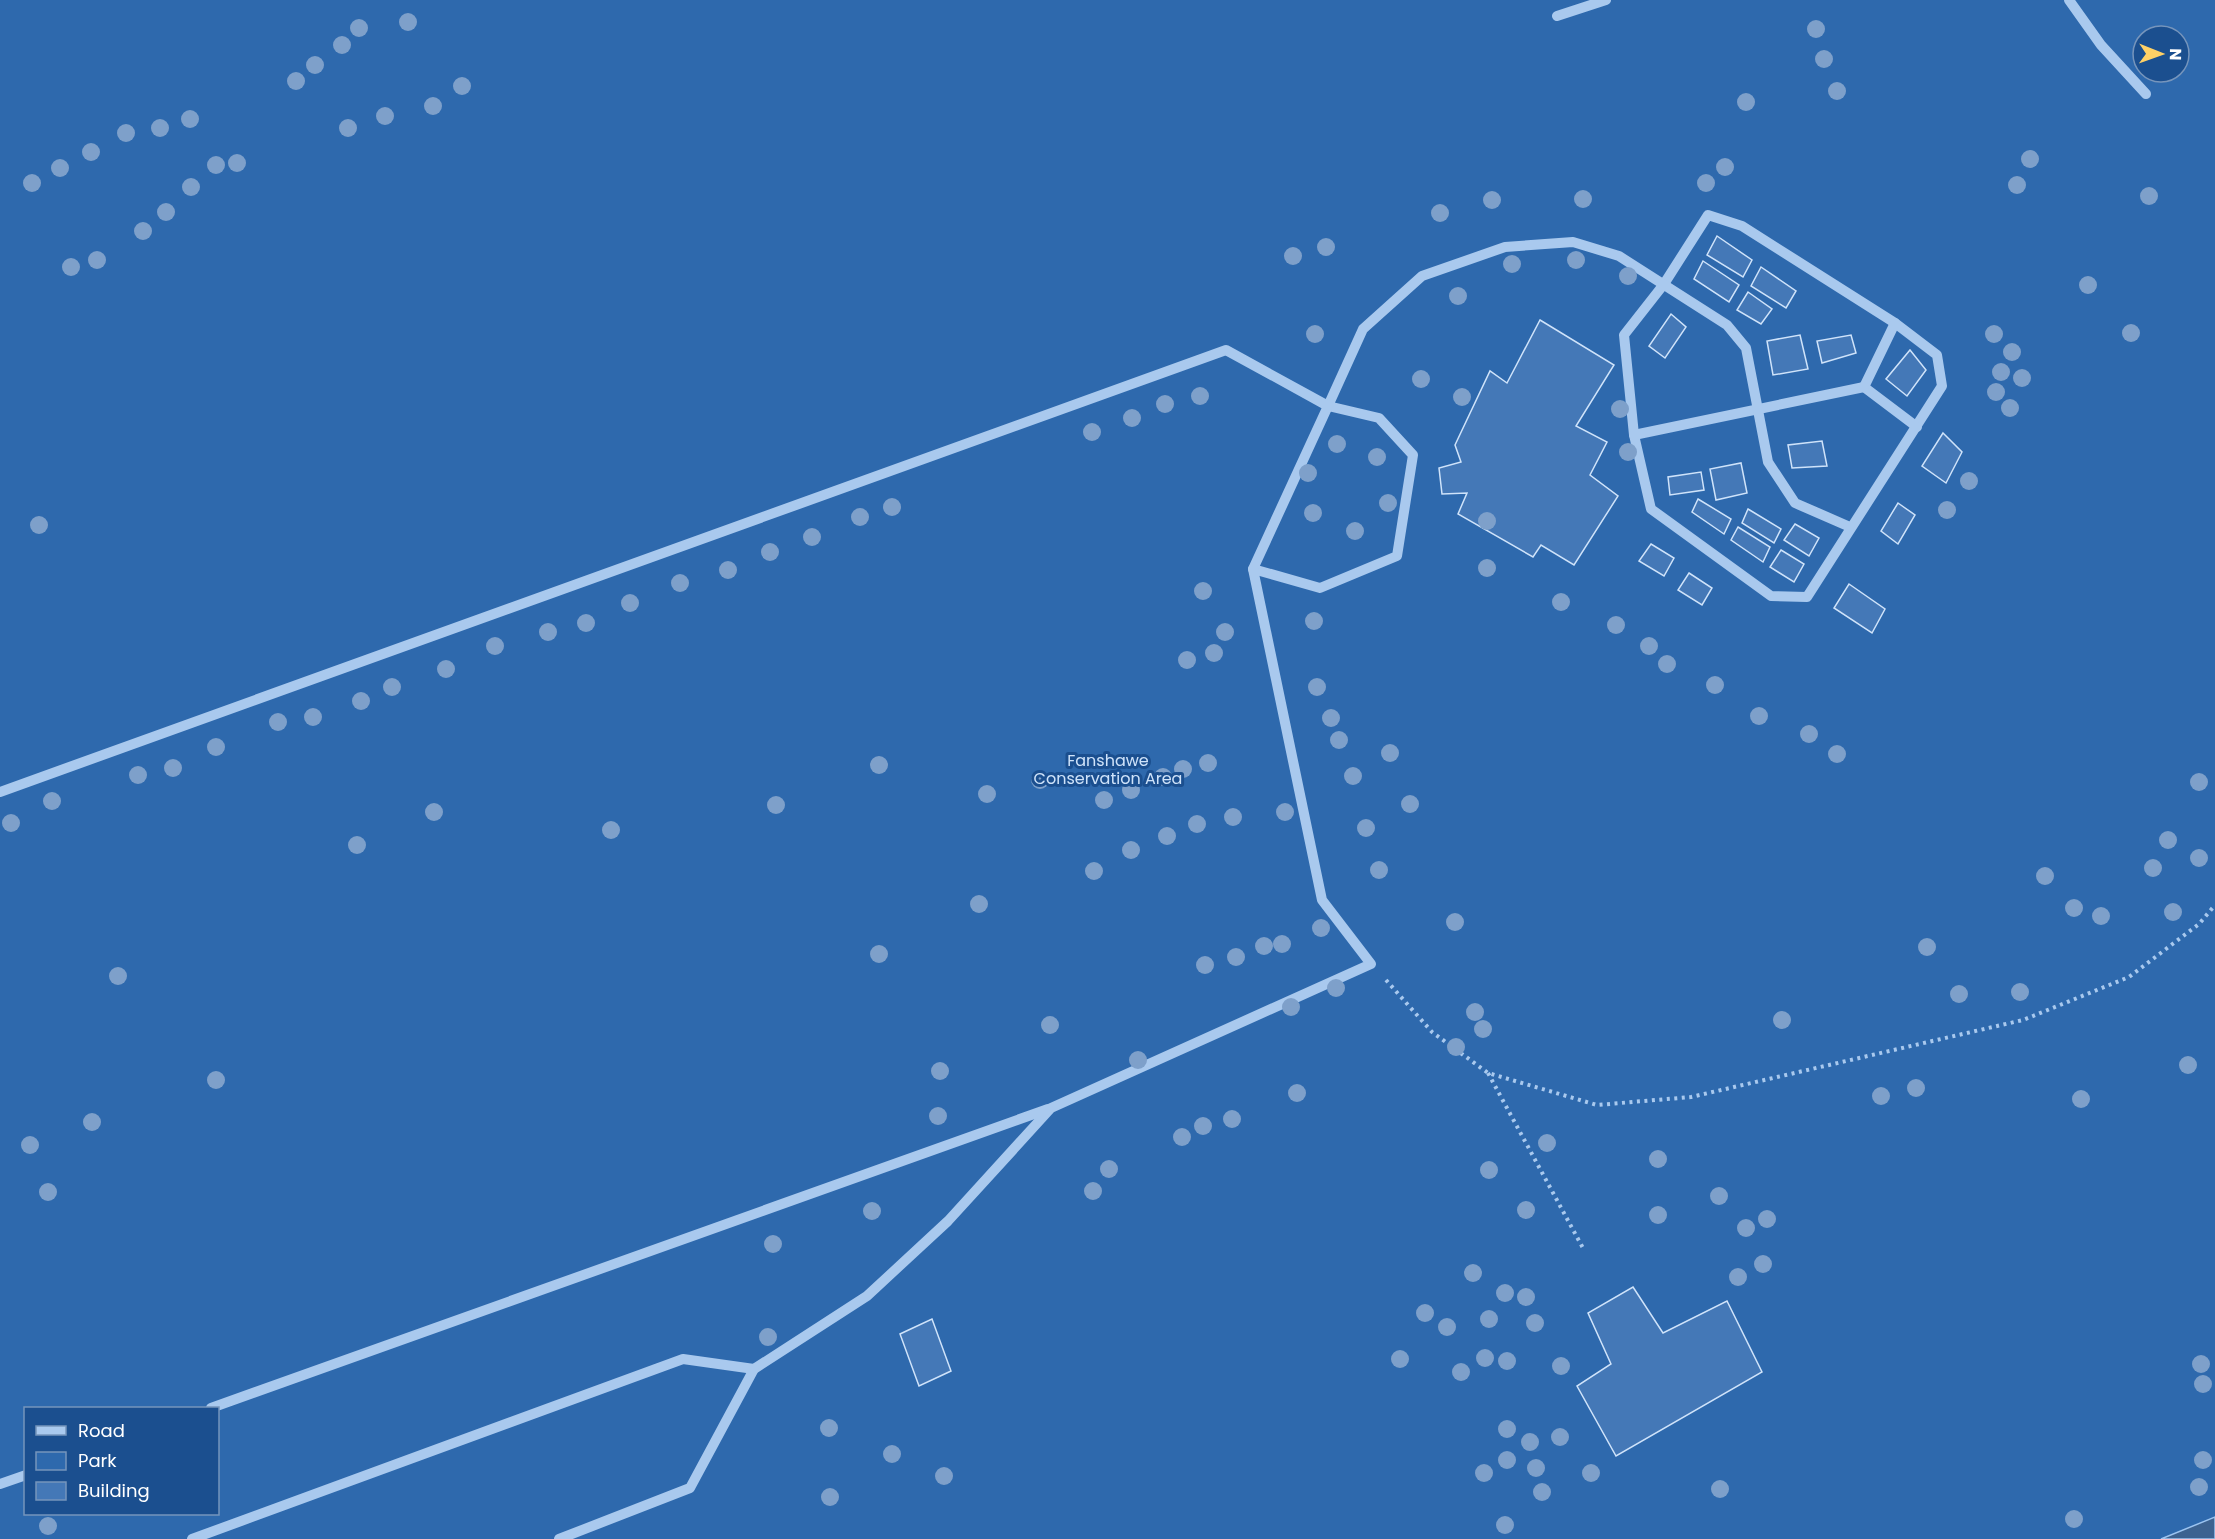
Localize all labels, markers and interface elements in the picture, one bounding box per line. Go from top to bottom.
north arrow [2131,24,2191,84]
text: N [2164,48,2187,60]
park label: Fanshawe Conservation Area [1034,749,1182,790]
legend [24,1407,219,1515]
text: Road [78,1418,125,1443]
text: Park [78,1448,117,1473]
text: Building [78,1478,150,1503]

